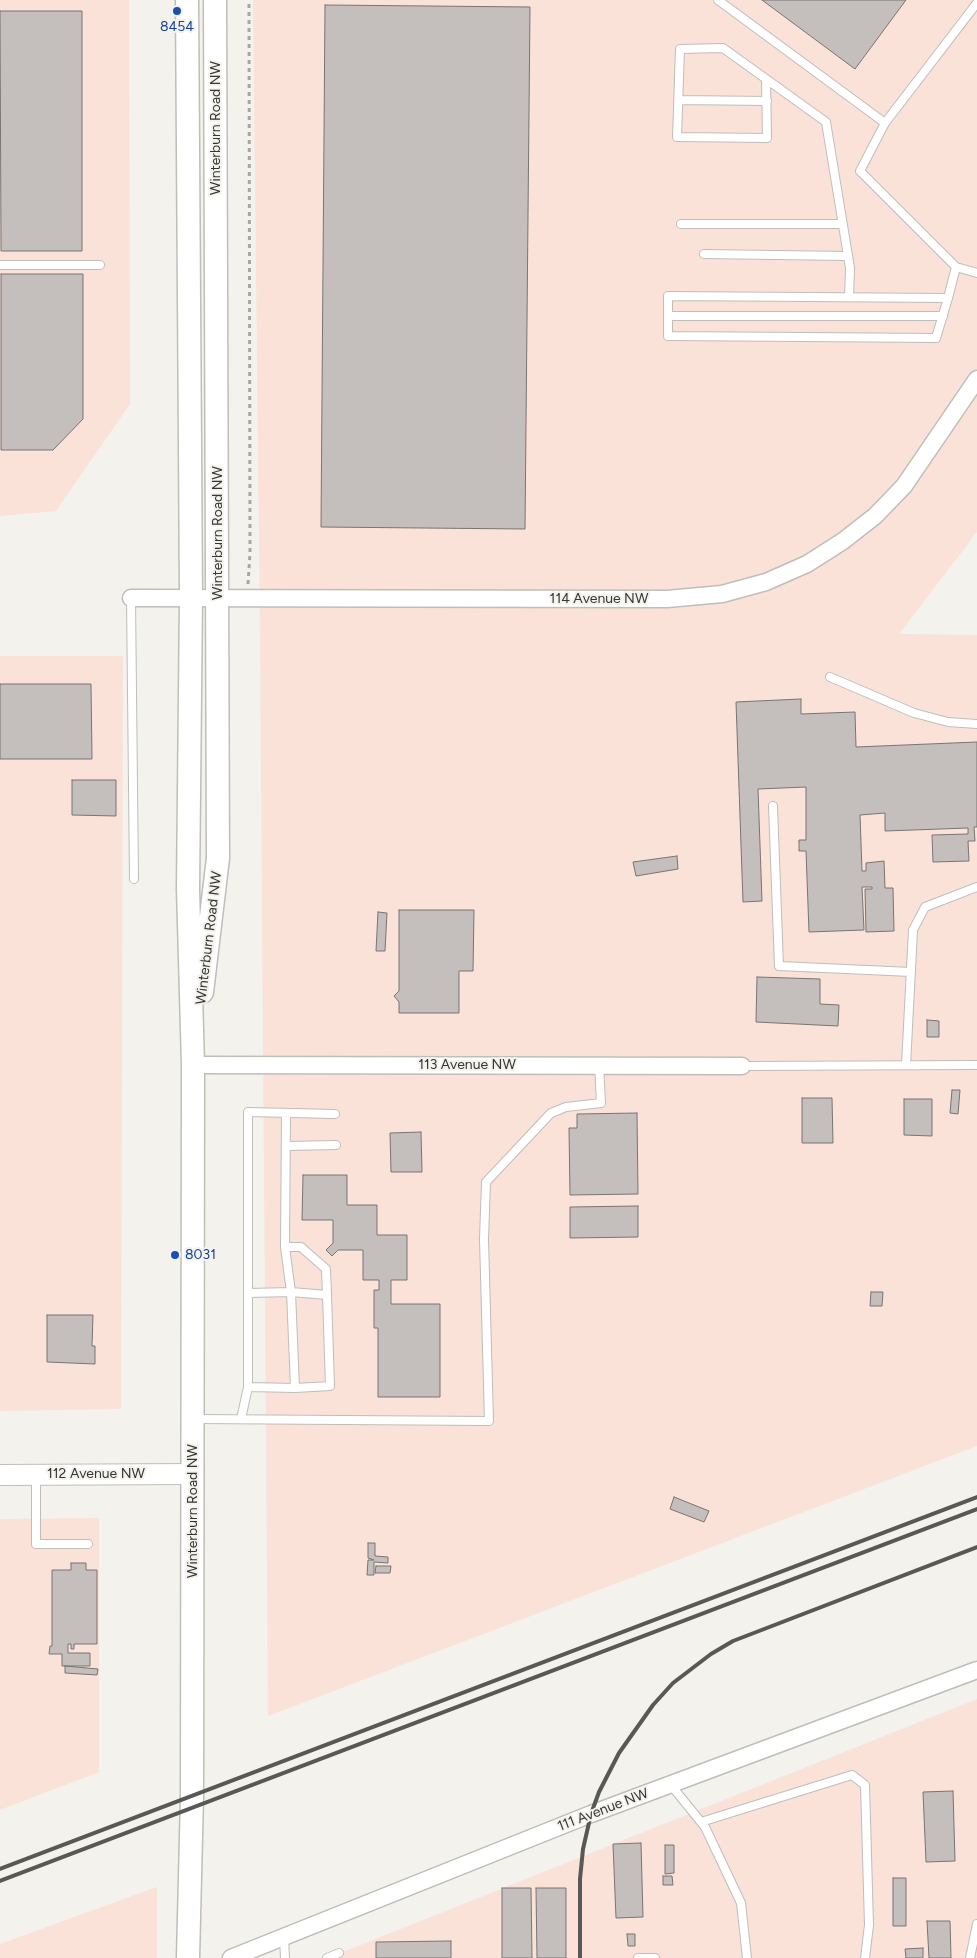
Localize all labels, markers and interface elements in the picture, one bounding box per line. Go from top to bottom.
marker: 8454 [171,5,183,17]
place label: 8454 [160,19,194,35]
street label: Winterburn Road NW [208,61,224,195]
street label: Winterburn Road NW [210,466,226,600]
street label: 114 Avenue NW [550,591,648,607]
street label: Winterburn Road NW [192,870,226,1006]
street label: 113 Avenue NW [418,1057,516,1073]
place label: 8031 [185,1247,216,1263]
marker: 8031 [169,1249,181,1261]
street label: Winterburn Road NW [185,1444,201,1578]
street label: 112 Avenue NW [47,1466,145,1482]
street label: 111 Avenue NW [555,1785,651,1835]

